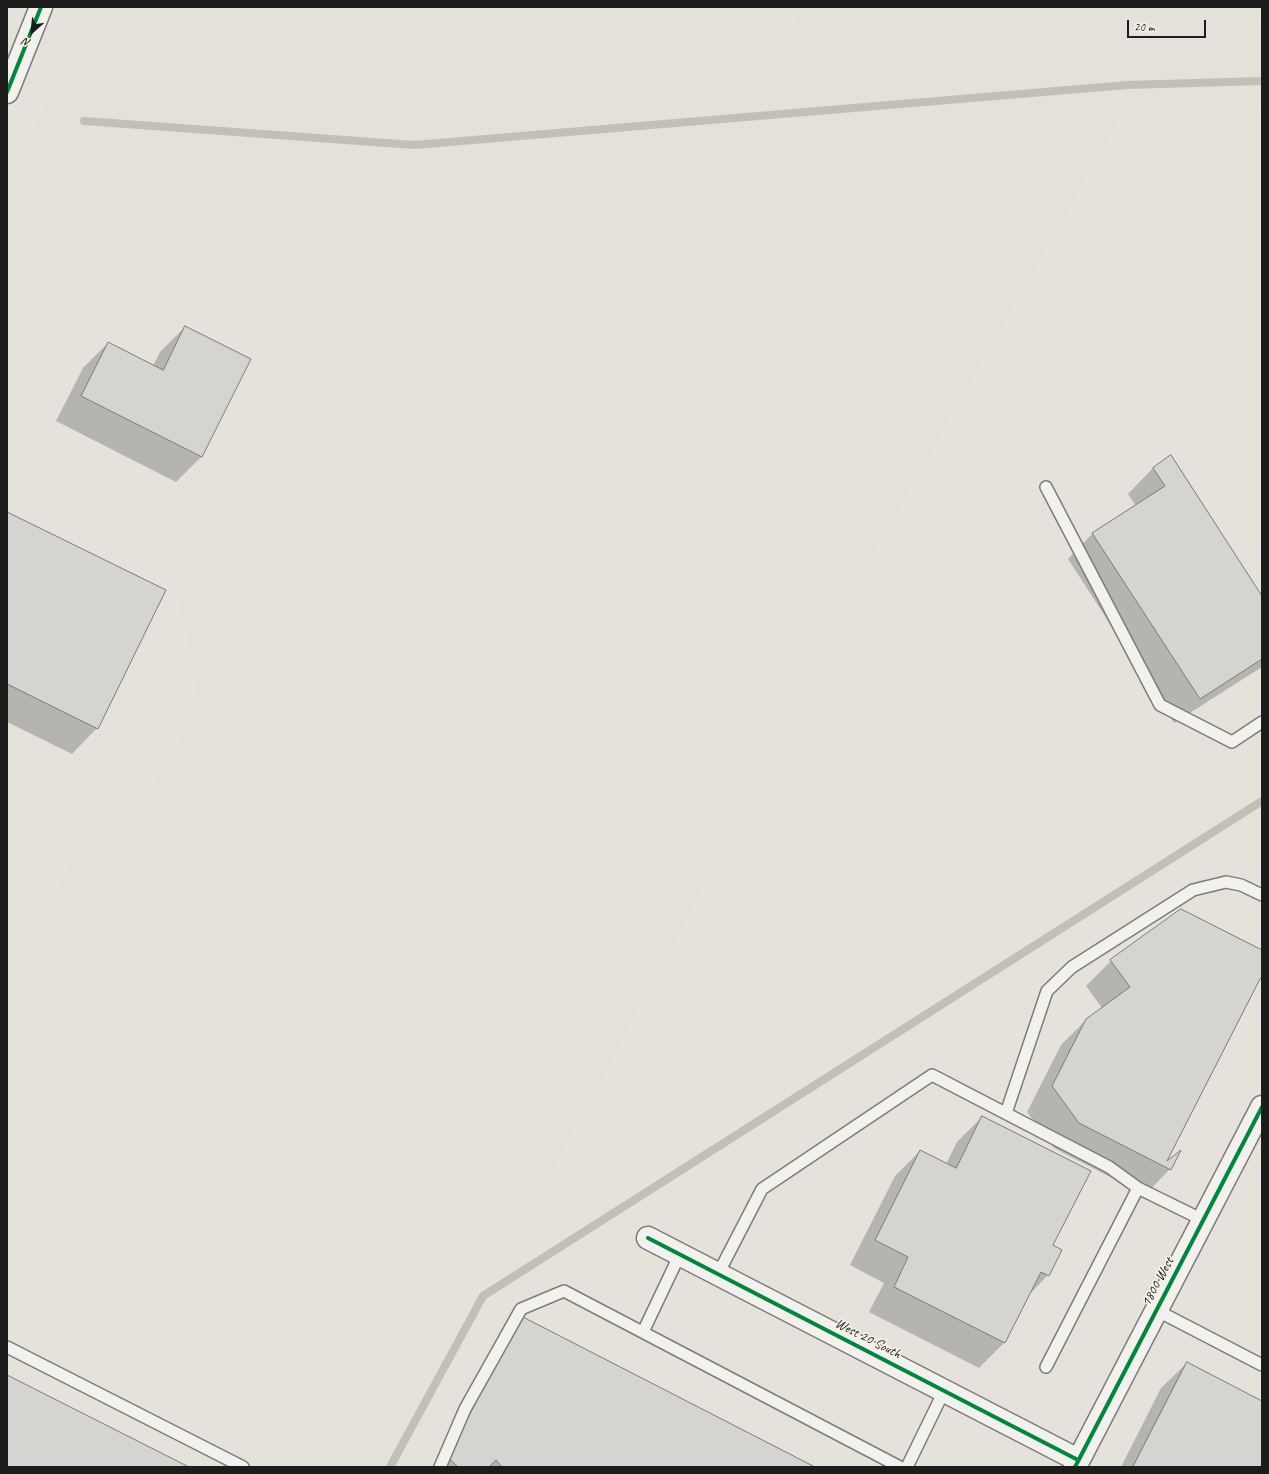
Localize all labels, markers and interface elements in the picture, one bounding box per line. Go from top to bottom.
north arrow [12,12,52,52]
scale bar [1129,12,1208,38]
text: 20 m [1134,19,1154,35]
text: N [20,35,33,50]
street label: 1800 West [1138,1255,1178,1309]
street label: West 20 South [832,1315,904,1363]

